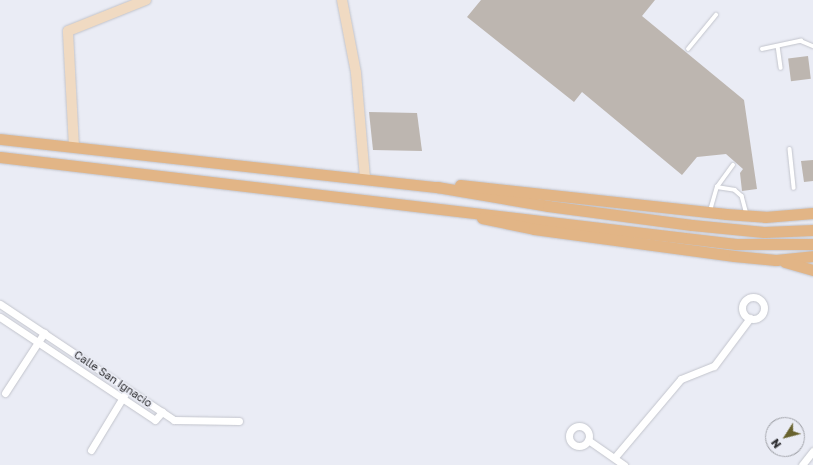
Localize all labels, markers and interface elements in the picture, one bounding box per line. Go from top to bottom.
street label: Calle San Ignacio [71,348,155,410]
north arrow [765,417,805,457]
text: N [768,437,783,451]

